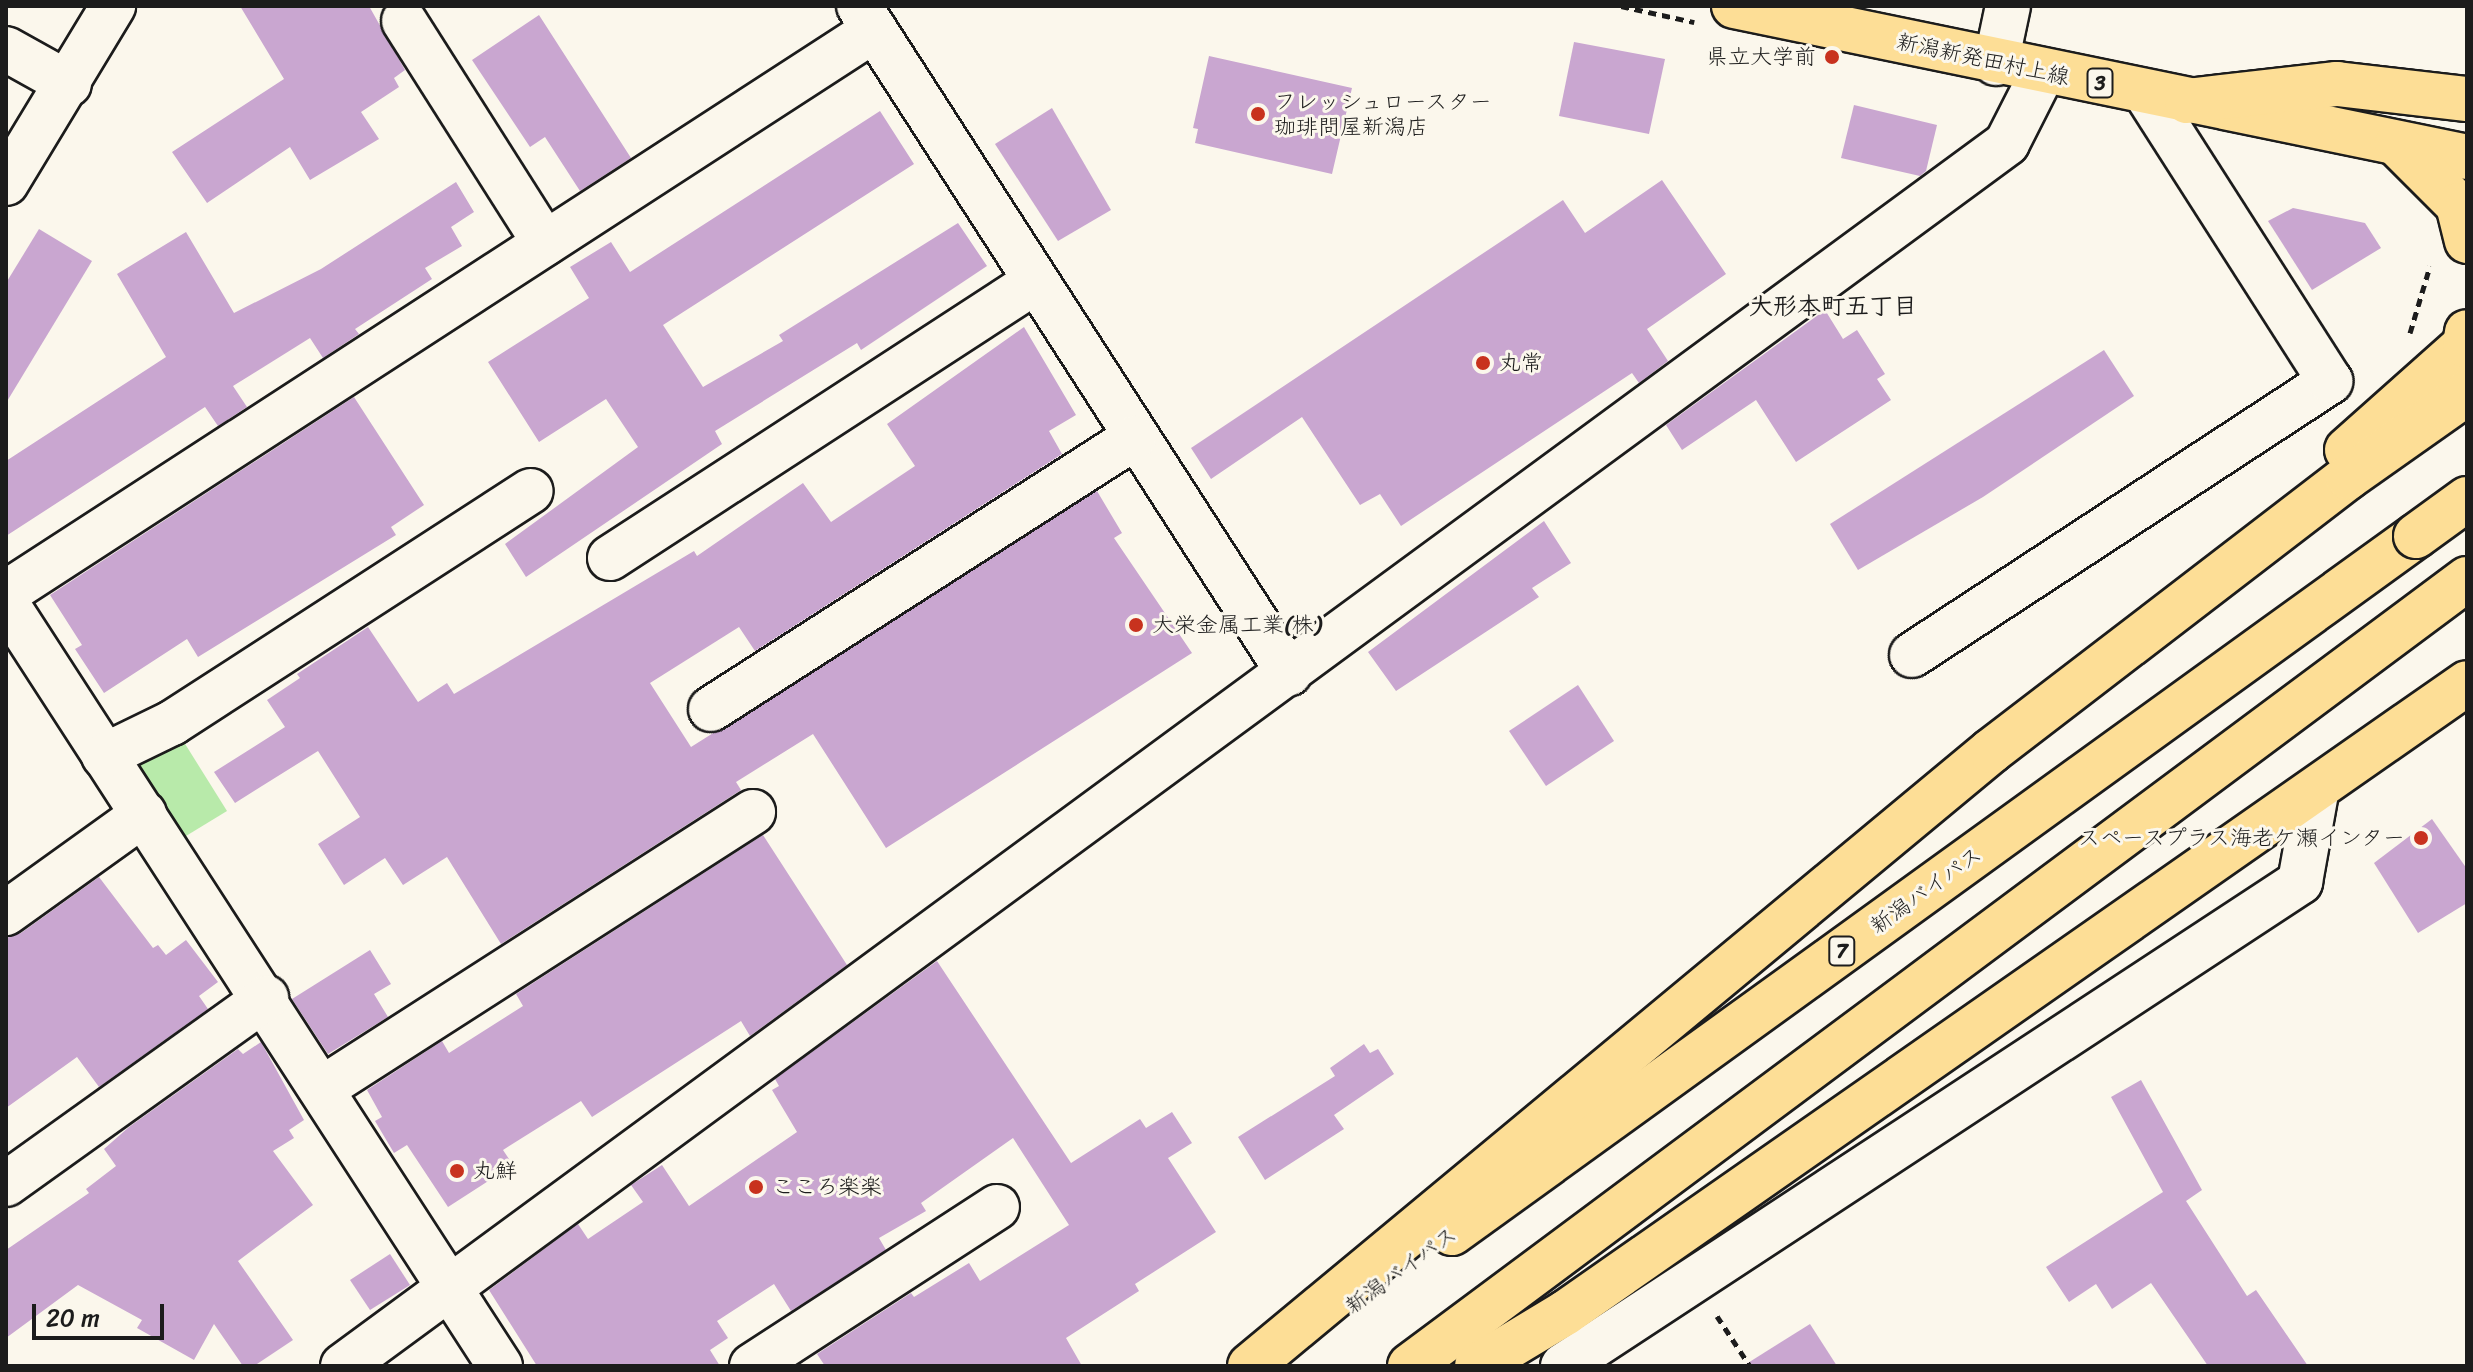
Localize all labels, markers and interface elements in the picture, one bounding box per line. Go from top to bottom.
street label: 新潟新発田村上線 [1894,28,2072,90]
place label: 県立大学前 [1706,44,1816,70]
marker: 県立大学前 [1823,48,1841,66]
road number: 3 [2086,67,2114,99]
place label: フレッシュロースター 珈琲問屋新潟店 [1274,88,1494,140]
marker: フレッシュロースター 珈琲問屋新潟店 [1249,105,1267,123]
district label: 大形本町五丁目 [1749,293,1917,321]
place label: 丸常 [1499,350,1543,376]
marker: 丸常 [1474,354,1492,372]
place label: 大栄金属工業(株) [1152,612,1322,638]
marker: 大栄金属工業(株) [1127,616,1145,634]
place label: スペースプラス海老ケ瀬インター [2075,825,2405,851]
marker: スペースプラス海老ケ瀬インター [2412,829,2430,847]
street label: 新潟バイパス [1865,841,1987,939]
road number: 7 [1828,935,1856,967]
place label: 丸鮮 [473,1158,517,1184]
marker: 丸鮮 [448,1162,466,1180]
place label: こころ楽楽 [772,1174,882,1200]
marker: こころ楽楽 [747,1178,765,1196]
street label: 新潟バイパス [1340,1221,1462,1319]
scale bar [36,1288,168,1338]
text: 20 m [46,1297,100,1339]

